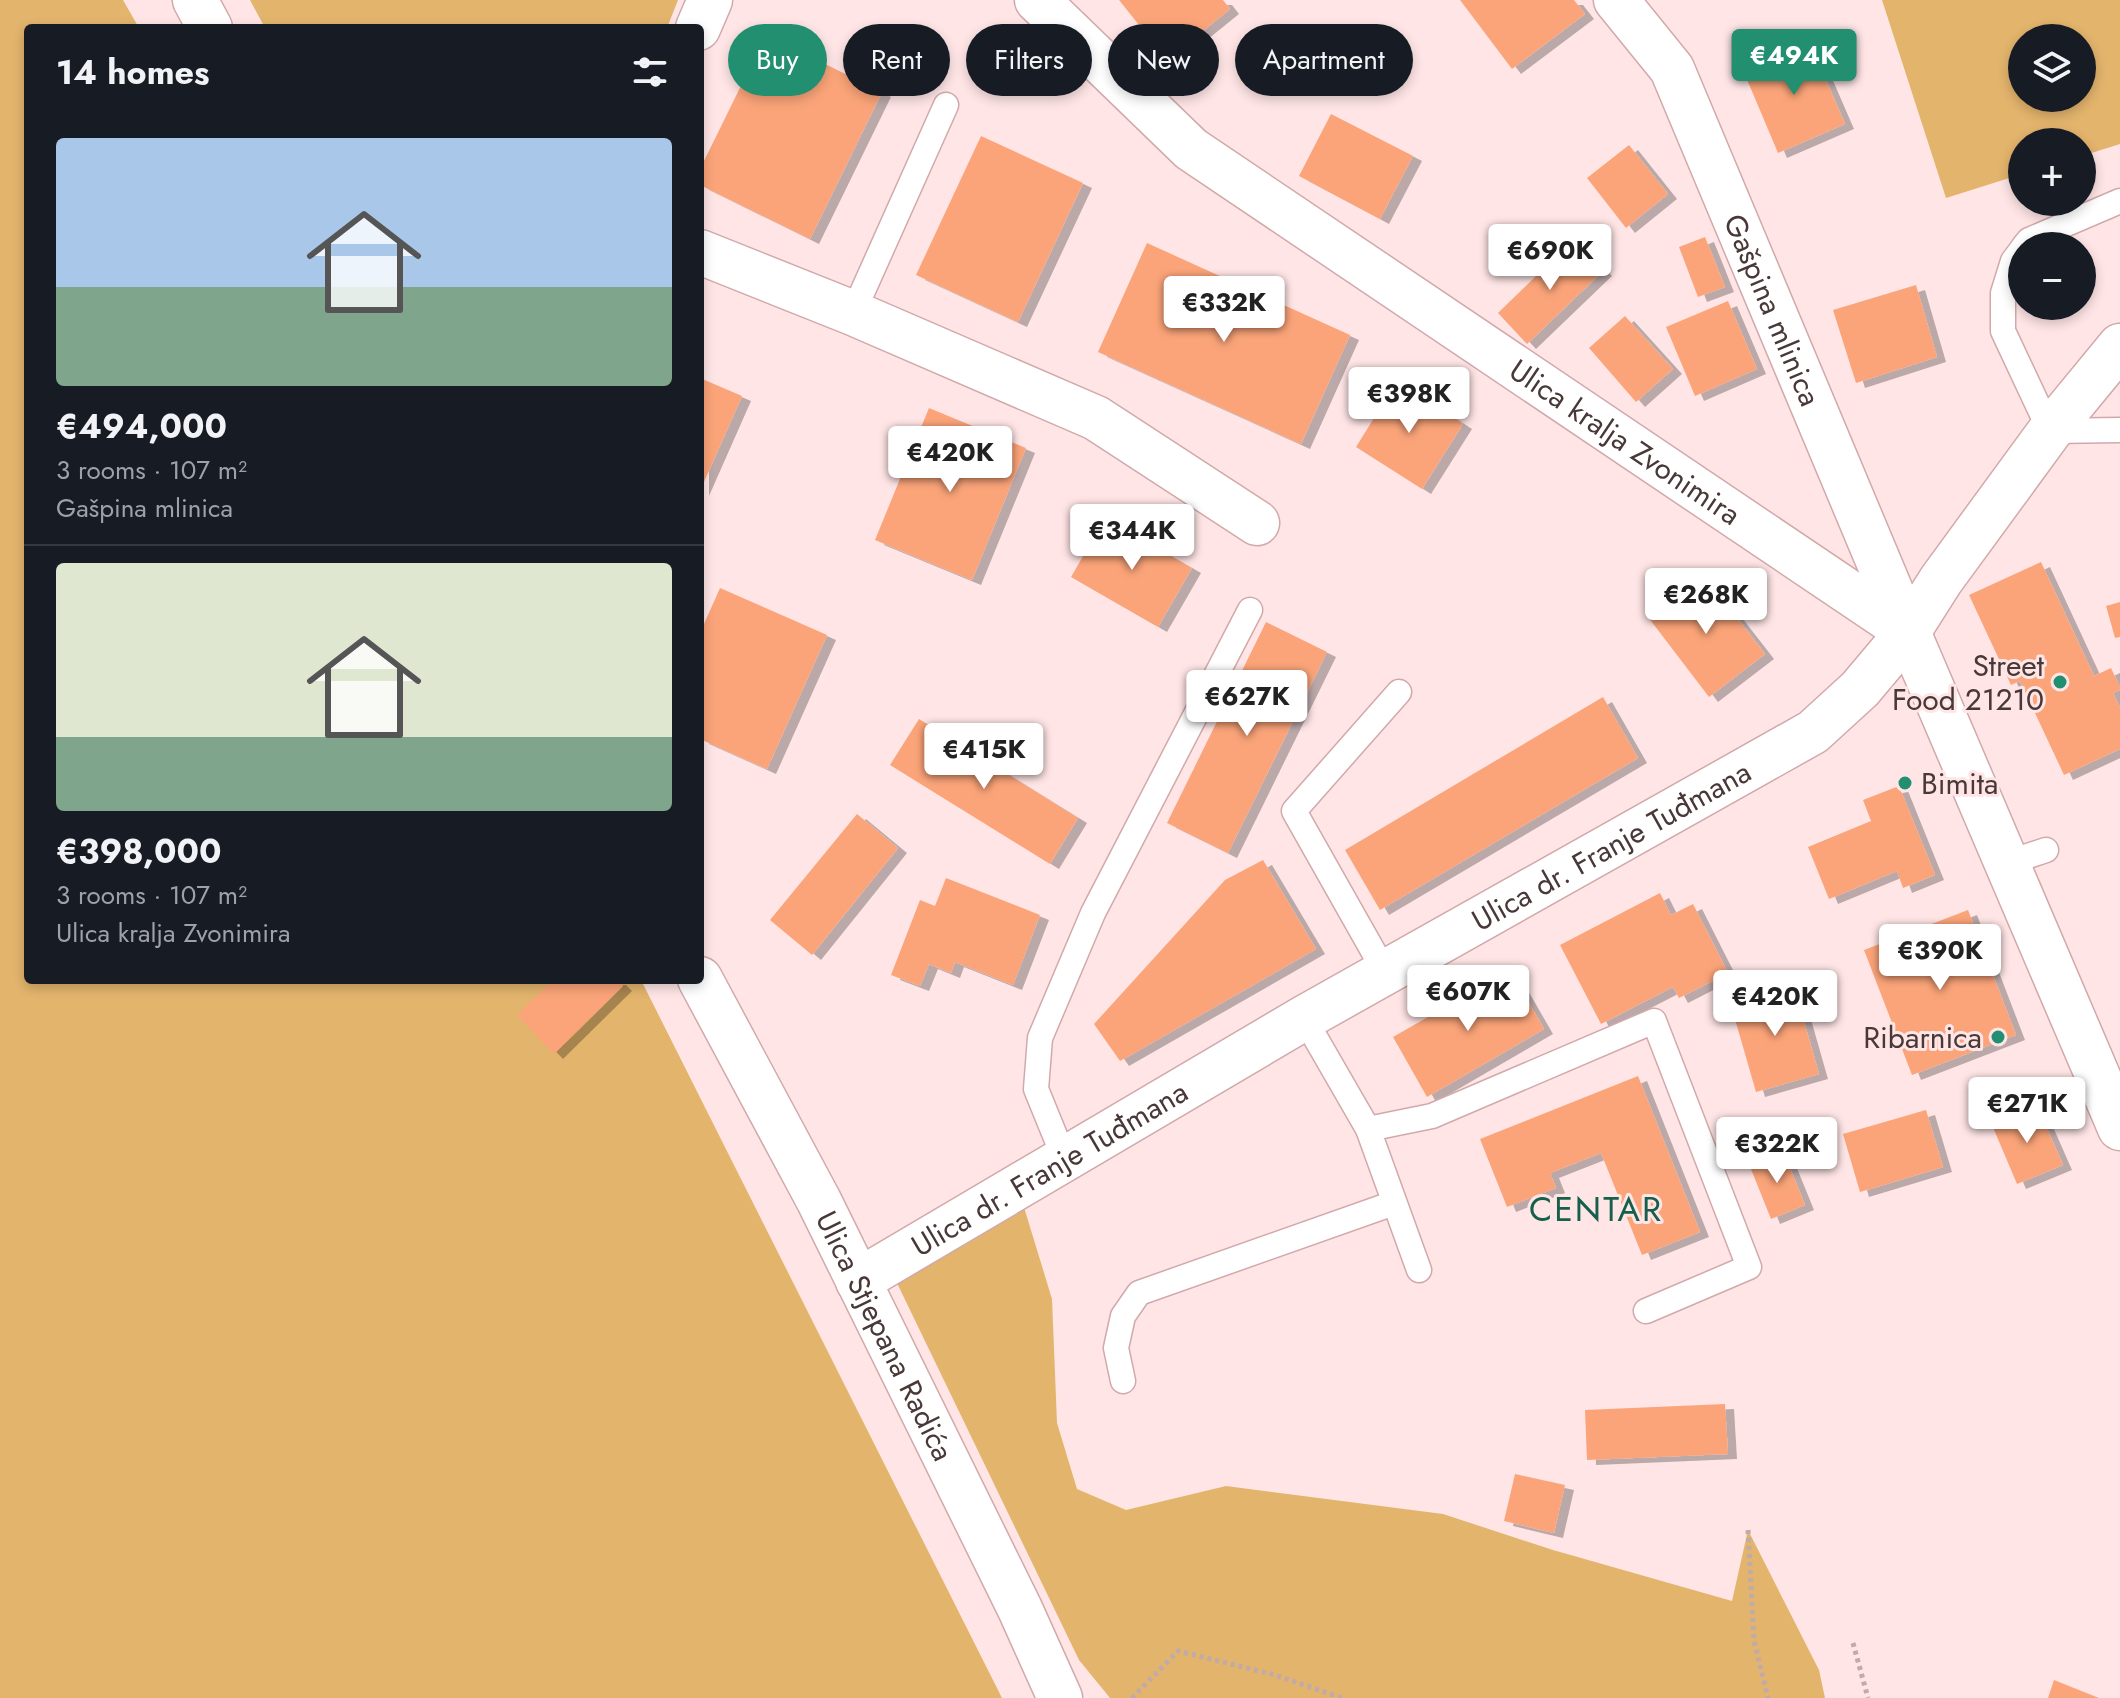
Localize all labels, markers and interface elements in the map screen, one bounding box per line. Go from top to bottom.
chip: Buy [728,24,827,96]
chip: Rent [843,24,950,96]
chip: Filters [966,24,1092,96]
chip: New [1108,24,1219,96]
chip: Apartment [1235,24,1413,96]
map controls [2008,24,2096,320]
button: layers [2008,24,2096,112]
pin: €494K [1738,29,1850,97]
text: €494K [1750,36,1838,74]
text: 14 homes [56,48,210,97]
icon: filters [628,50,672,94]
button: + [2008,128,2096,216]
icon: home [292,190,436,334]
street label: Gašpina mlinica [1714,207,1832,412]
pin: €690K [1494,224,1606,292]
text: €690K [1506,231,1594,269]
button: − [2008,232,2096,320]
pin: €332K [1168,276,1280,344]
text: €332K [1182,283,1266,321]
street label: Ulica kralja Zvonimira [1501,348,1750,535]
pin: €398K [1353,367,1465,435]
text: €398K [1366,374,1452,412]
text: €494,000 [56,402,227,451]
pin: €420K [894,426,1006,494]
text: €420K [906,433,994,471]
text: 3 rooms · 107 m² [56,451,247,489]
text: Gašpina mlinica [56,489,233,527]
pin: €344K [1076,504,1188,572]
text: €344K [1088,511,1176,549]
pin: €268K [1650,568,1762,636]
text: €268K [1663,575,1749,613]
icon: home [292,615,436,759]
place label: Street Food 21210 [1892,644,2045,721]
pin: €627K [1191,670,1303,738]
marker: Street Food 21210 [2051,673,2069,691]
text: €627K [1204,677,1290,715]
pin: €415K [928,723,1040,791]
text: €415K [942,730,1026,768]
street label: Ulica dr. Franje Tuđmana [1464,750,1759,941]
place label: Bimita [1921,762,1998,805]
marker: Bimita [1896,774,1914,792]
text: €398,000 [56,827,221,876]
text: 3 rooms · 107 m² [56,876,247,914]
text: Ulica kralja Zvonimira [56,914,290,952]
pin: €390K [1884,924,1996,992]
text: €390K [1897,931,1983,969]
pin: €607K [1412,965,1524,1033]
pin: €420K [1719,970,1831,1038]
text: €607K [1425,972,1511,1010]
text: €420K [1731,977,1819,1015]
place label: Ribarnica [1863,1016,1982,1059]
marker: Ribarnica [1989,1028,2007,1046]
street label: Ulica dr. Franje Tuđmana [903,1070,1195,1267]
pin: €271K [1971,1077,2083,1145]
text: €271K [1986,1084,2068,1122]
pin: €322K [1721,1117,1833,1185]
text: €322K [1734,1124,1820,1162]
district label: CENTAR [1529,1185,1663,1234]
street label: Ulica Stjepana Radića [806,1203,965,1468]

